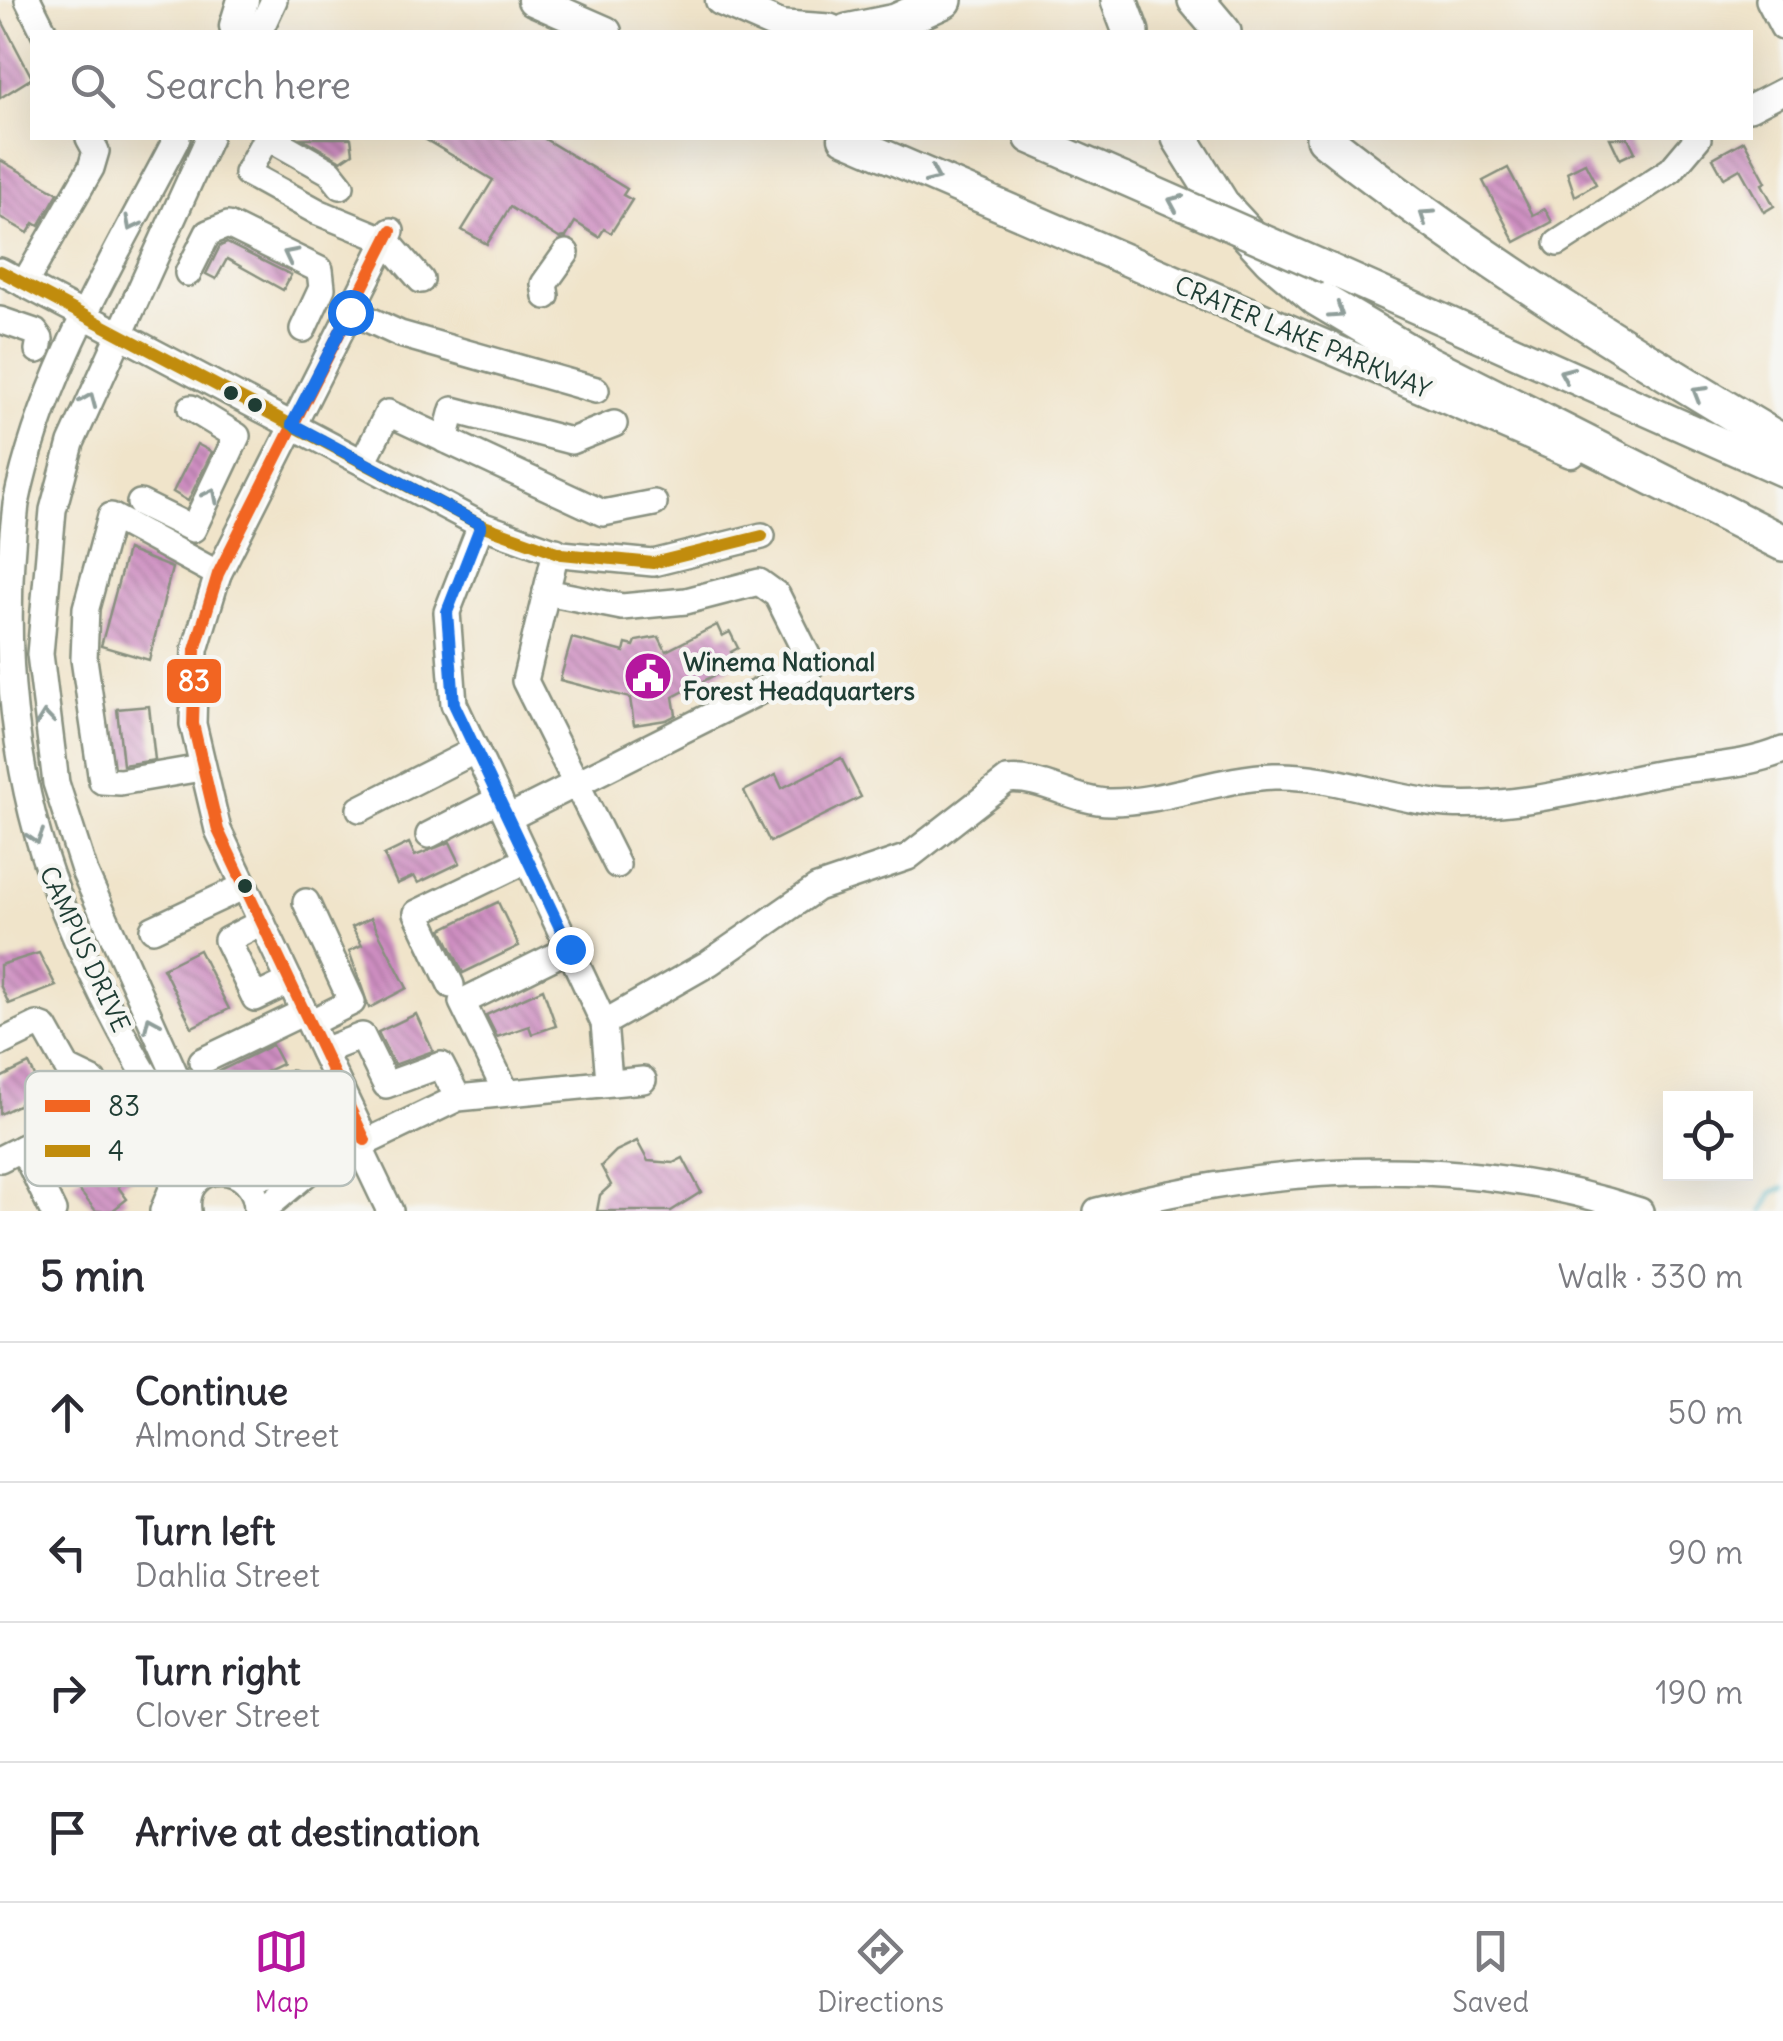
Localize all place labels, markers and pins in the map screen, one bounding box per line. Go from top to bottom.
unlabelled marker [221,383,241,403]
unlabelled marker [245,395,265,415]
place label: Winema National Forest Headquarters [683,646,915,707]
public building icon: Winema National Forest Headquarters [622,650,674,702]
unlabelled marker [235,876,255,896]

